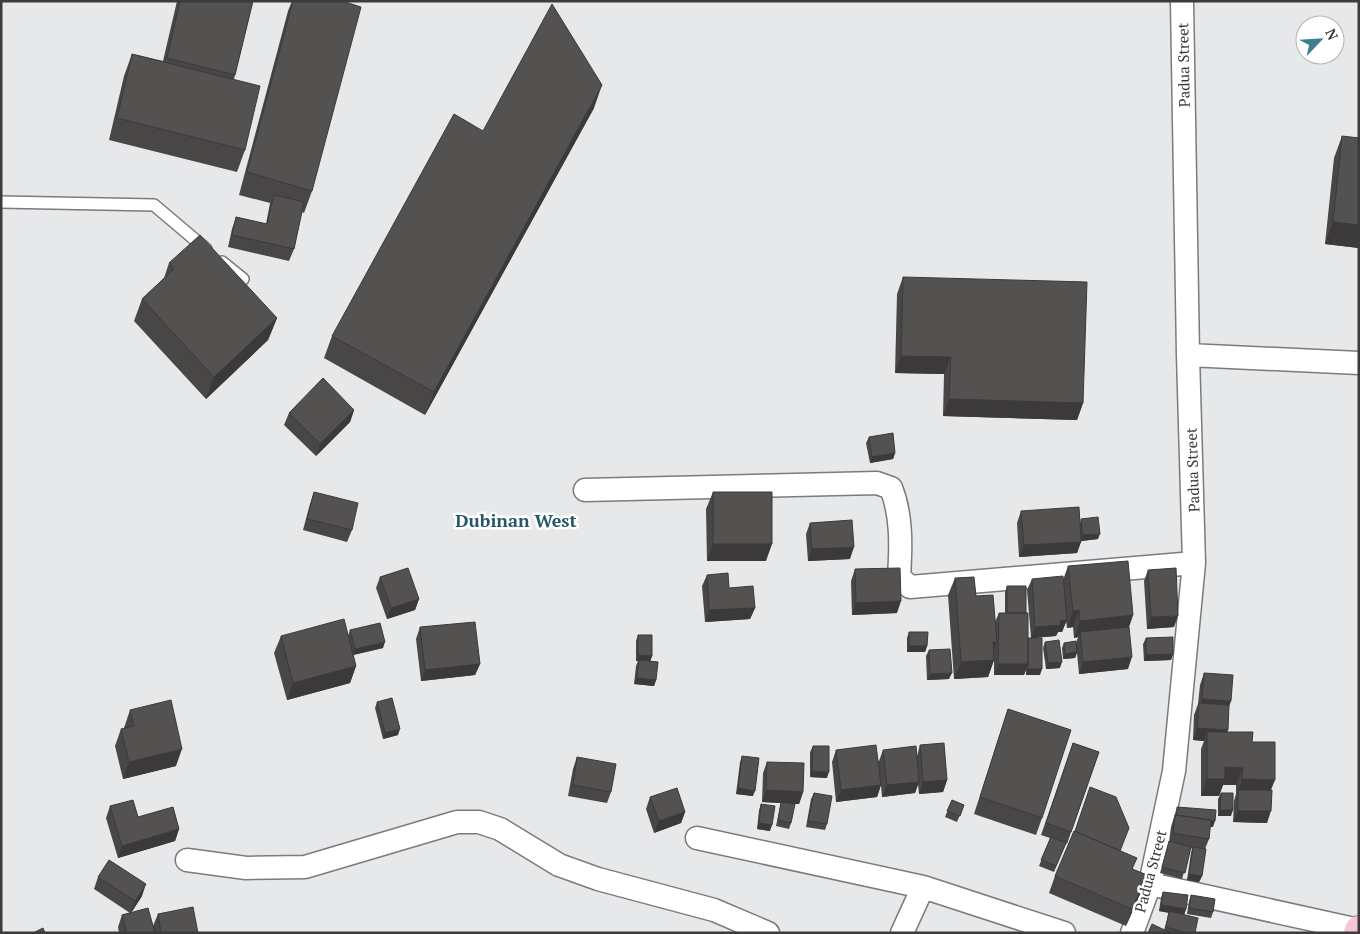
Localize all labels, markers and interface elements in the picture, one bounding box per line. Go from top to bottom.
north arrow [1295,15,1345,65]
street label: Padua Street [1172,22,1194,108]
text: N [1321,25,1343,43]
street label: Padua Street [1181,427,1203,513]
district label: Dubinan West [455,508,577,532]
street label: Padua Street [1129,827,1171,914]

